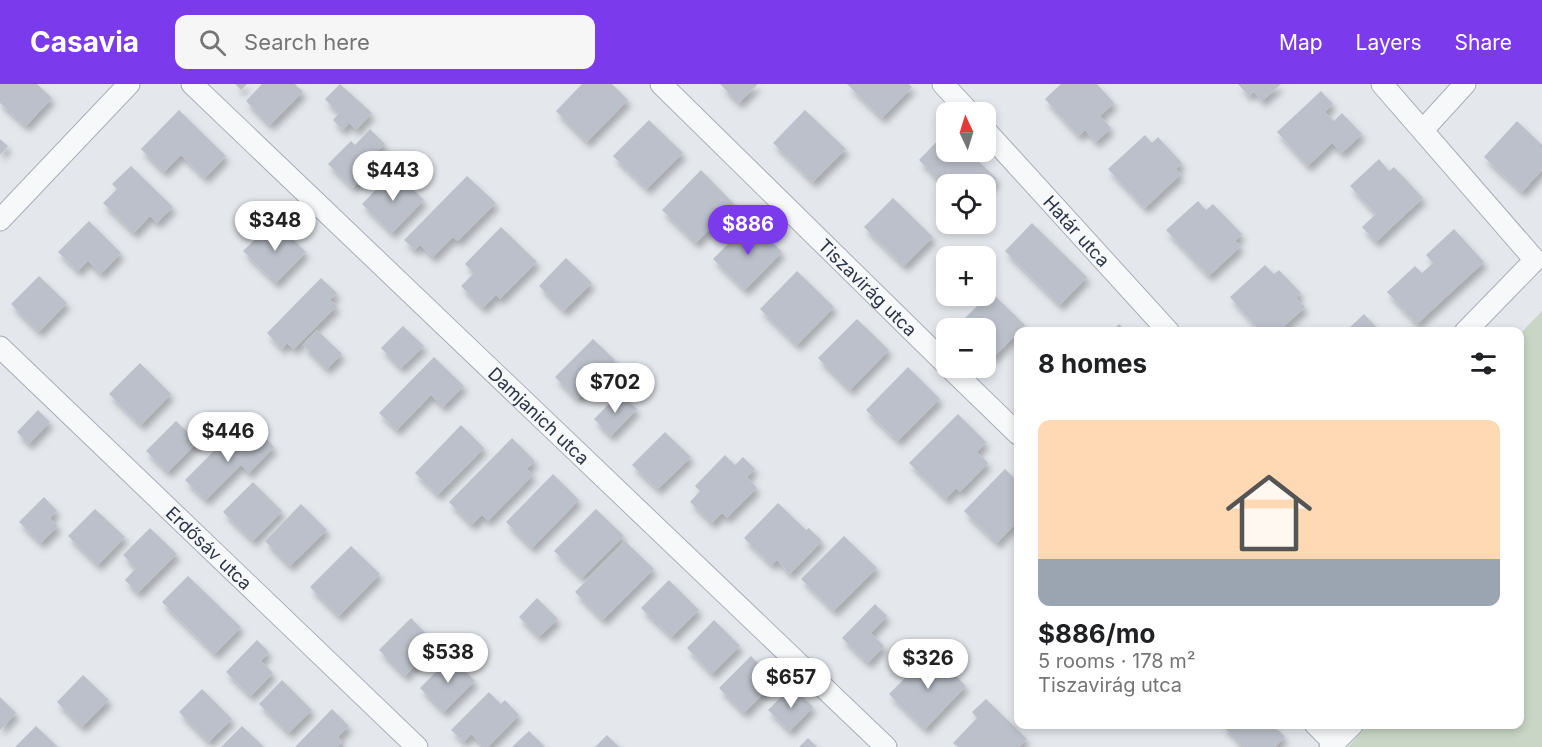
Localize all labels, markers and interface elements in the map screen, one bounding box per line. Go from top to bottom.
search box [175,15,595,69]
text: Casavia [30,25,139,59]
icon: search [196,26,229,59]
text: Search here [244,29,370,55]
text: Map [1279,30,1323,55]
text: Layers [1356,30,1422,55]
text: Share [1455,30,1512,55]
north arrow [936,102,996,162]
map controls [936,102,996,378]
pin: $443 [357,151,429,202]
text: $443 [366,158,420,182]
button: locate [936,174,996,234]
street label: Határ utca [1039,191,1114,271]
pin: $348 [239,201,311,252]
pin: $886 [712,205,784,256]
text: $348 [249,208,301,232]
text: $886 [722,212,774,236]
street label: Tiszavirág utca [814,234,921,340]
button: + [936,246,996,306]
button: − [936,318,996,378]
icon: filters [1467,347,1500,380]
text: 8 homes [1038,348,1147,379]
street label: Damjanich utca [484,363,594,469]
pin: $702 [579,363,651,414]
text: $702 [590,370,640,394]
pin: $446 [192,412,264,463]
text: $446 [201,419,255,443]
icon: home [1215,459,1323,567]
street label: Erdősáv utca [162,502,256,594]
text: $886/mo [1038,618,1156,649]
pin: $538 [412,633,484,684]
pin: $326 [892,639,964,690]
text: $538 [422,640,474,664]
text: $326 [902,646,954,670]
text: 5 rooms · 178 m² [1038,649,1196,673]
pin: $657 [755,658,827,709]
text: $657 [766,665,816,689]
text: Tiszavirág utca [1038,673,1182,697]

